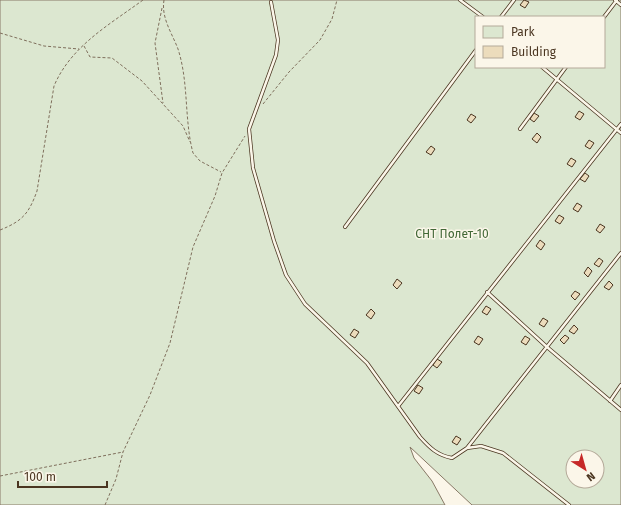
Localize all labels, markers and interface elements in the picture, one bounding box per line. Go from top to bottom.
legend [475,16,605,68]
text: Park [511,25,535,39]
text: Building [511,45,557,59]
park label: СНТ Полет-10 [415,227,489,241]
north arrow [565,449,605,489]
scale bar [18,463,107,489]
text: N [584,469,598,484]
text: 100 m [24,470,56,484]

